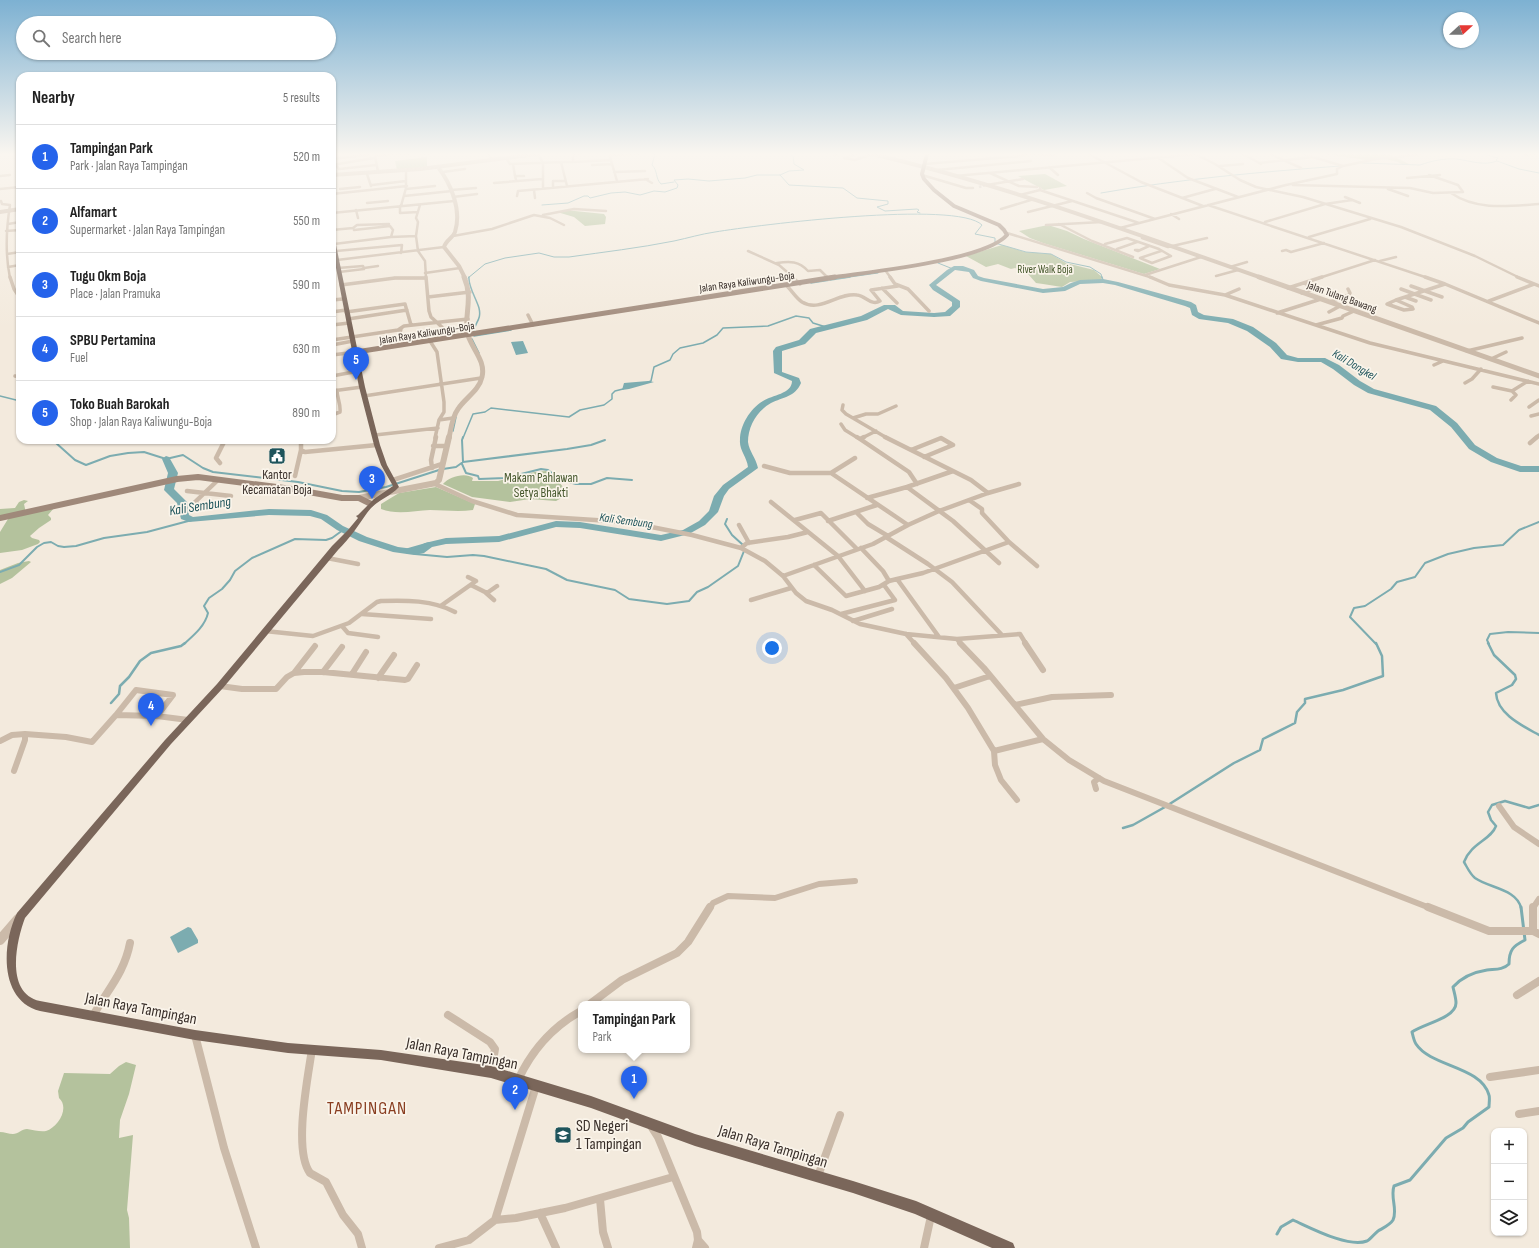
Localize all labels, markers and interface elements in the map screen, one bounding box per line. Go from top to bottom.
north arrow [1443,12,1479,48]
search box [16,16,336,60]
icon: search [30,27,52,49]
text: Search here [62,29,122,48]
text: Nearby [32,88,75,108]
text: 5 results [283,90,320,106]
text: Tampingan Park [70,139,153,158]
text: 1 [42,149,48,165]
text: 520 m [293,149,320,165]
text: Park · Jalan Raya Tampingan [70,158,188,174]
text: Alfamart [70,203,117,222]
text: 2 [42,213,48,229]
text: 550 m [293,213,320,229]
text: Supermarket · Jalan Raya Tampingan [70,222,225,238]
park label: River Walk Boja [1017,263,1073,276]
text: Tugu 0km Boja [70,267,146,286]
street label: Jalan Raya Kaliwungu-Boja [698,269,795,295]
text: 3 [42,277,48,293]
text: 590 m [293,277,320,293]
street label: Jalan Tulang Bawang [1304,278,1379,316]
text: Place · Jalan Pramuka [70,286,161,302]
street label: Jalan Raya Kaliwungu-Boja [378,319,475,347]
text: SPBU Pertamina [70,331,156,350]
text: 4 [42,341,48,357]
text: 630 m [293,341,320,357]
water label: Kali Dongkel [1329,346,1379,384]
pin: 5 [343,347,369,380]
text: Fuel [70,350,88,366]
text: Toko Buah Barokah [70,395,169,414]
text: 5 [42,405,48,421]
text: 890 m [292,405,320,421]
text: Shop · Jalan Raya Kaliwungu-Boja [70,414,212,430]
public building icon: Kantor Kecamatan Boja [267,446,287,466]
pin: 3 [359,466,385,499]
place label: Kantor Kecamatan Boja [242,467,312,498]
park label: Makam Pahlawan Setya Bhakti [504,470,578,501]
water label: Kali Sembung [168,493,232,519]
water label: Kali Sembung [599,510,654,532]
your location [762,638,782,658]
pin: 4 [138,693,164,726]
street label: Jalan Raya Tampingan [83,989,198,1029]
popup [578,1001,690,1053]
text: Tampingan Park [593,1010,675,1029]
text: Park [593,1029,612,1045]
street label: Jalan Raya Tampingan [404,1034,519,1074]
pin: 1 [621,1066,647,1099]
pin: 2 [502,1077,528,1110]
district label: TAMPINGAN [327,1098,407,1119]
place label: SD Negeri 1 Tampingan [576,1117,642,1154]
street label: Jalan Raya Tampingan [715,1121,830,1173]
school or university icon: SD Negeri 1 Tampingan [553,1125,573,1145]
map controls [1491,1128,1527,1236]
button: + [1491,1128,1527,1164]
button: − [1491,1164,1527,1200]
button: layers [1491,1200,1527,1236]

